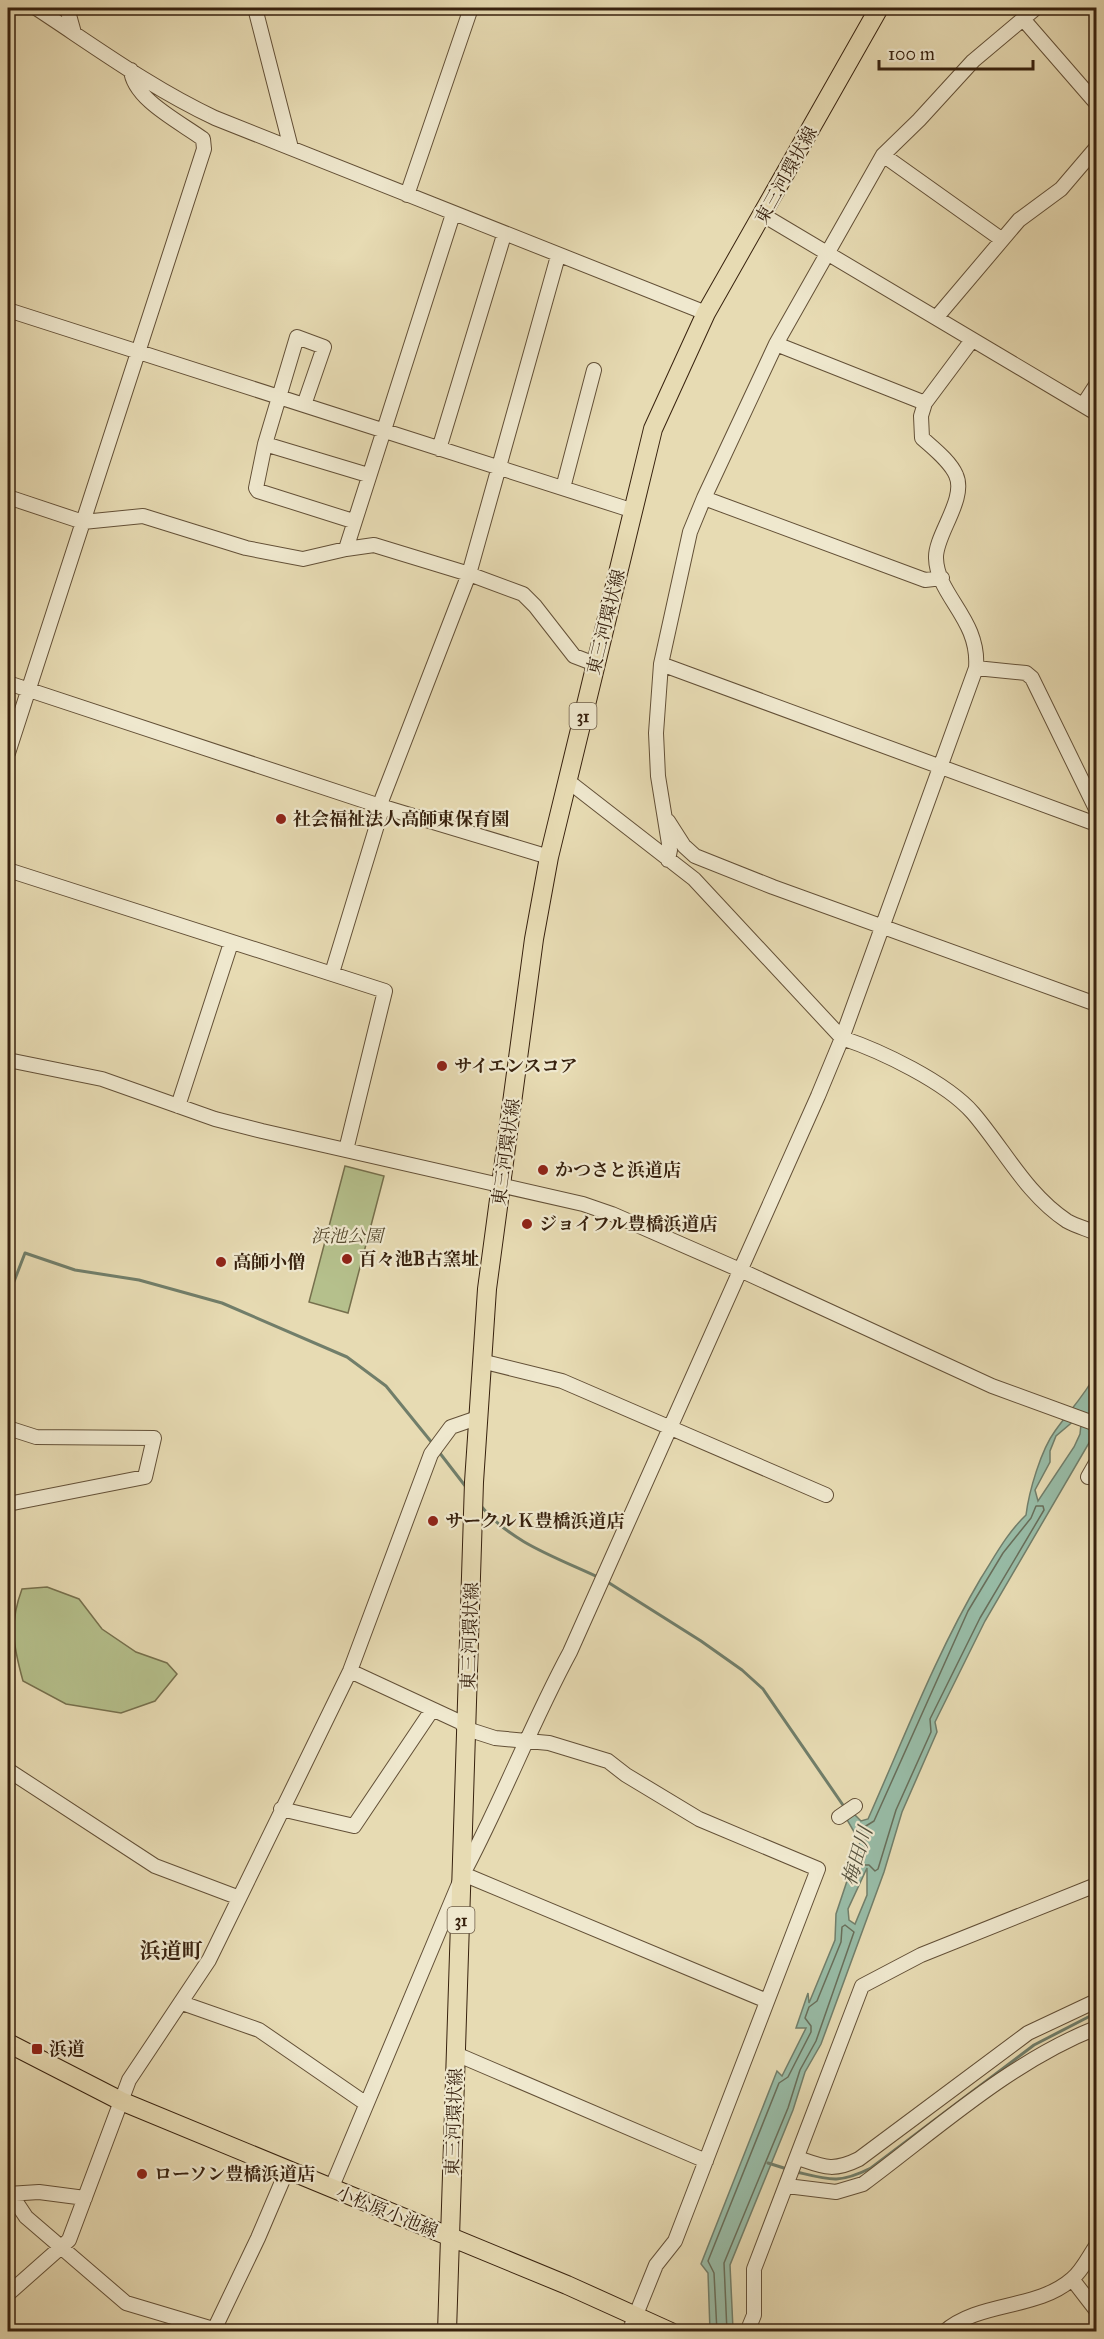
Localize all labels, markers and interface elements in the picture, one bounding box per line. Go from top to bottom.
scale bar [879,33,1034,71]
text: 100 m [888,43,935,65]
street label: 東三河環状線 [750,122,822,228]
street label: 東三河環状線 [582,567,630,677]
road number: 31 [570,703,596,729]
place label: 社会福祉法人高師東保育園 [293,808,509,830]
marker: 社会福祉法人高師東保育園 [274,812,288,826]
place label: サイエンスコア [454,1055,577,1077]
marker: サイエンスコア [435,1059,449,1073]
street label: 東三河環状線 [488,1097,524,1207]
place label: かつさと浜道店 [555,1159,681,1181]
marker: かつさと浜道店 [536,1163,550,1177]
place label: ジョイフル豊橋浜道店 [539,1213,717,1235]
marker: ジョイフル豊橋浜道店 [520,1217,534,1231]
park label: 浜池公園 [311,1225,386,1247]
place label: 百々池B古窯址 [359,1248,479,1270]
place label: 高師小僧 [233,1251,305,1273]
marker: 百々池B古窯址 [340,1252,354,1266]
marker: 高師小僧 [214,1255,228,1269]
place label: サークルＫ豊橋浜道店 [445,1510,624,1532]
marker: サークルＫ豊橋浜道店 [426,1514,440,1528]
street label: 東三河環状線 [457,1582,483,1690]
water label: 梅田川 [837,1822,878,1888]
road number: 31 [448,1907,474,1933]
district label: 浜道町 [140,1938,203,1964]
place label: 浜道 [49,2038,85,2060]
marker: 浜道 [30,2042,44,2056]
street label: 東三河環状線 [441,2068,467,2176]
place label: ローソン豊橋浜道店 [154,2163,315,2185]
marker: ローソン豊橋浜道店 [135,2167,149,2181]
street label: 小松原小池線 [333,2182,441,2242]

